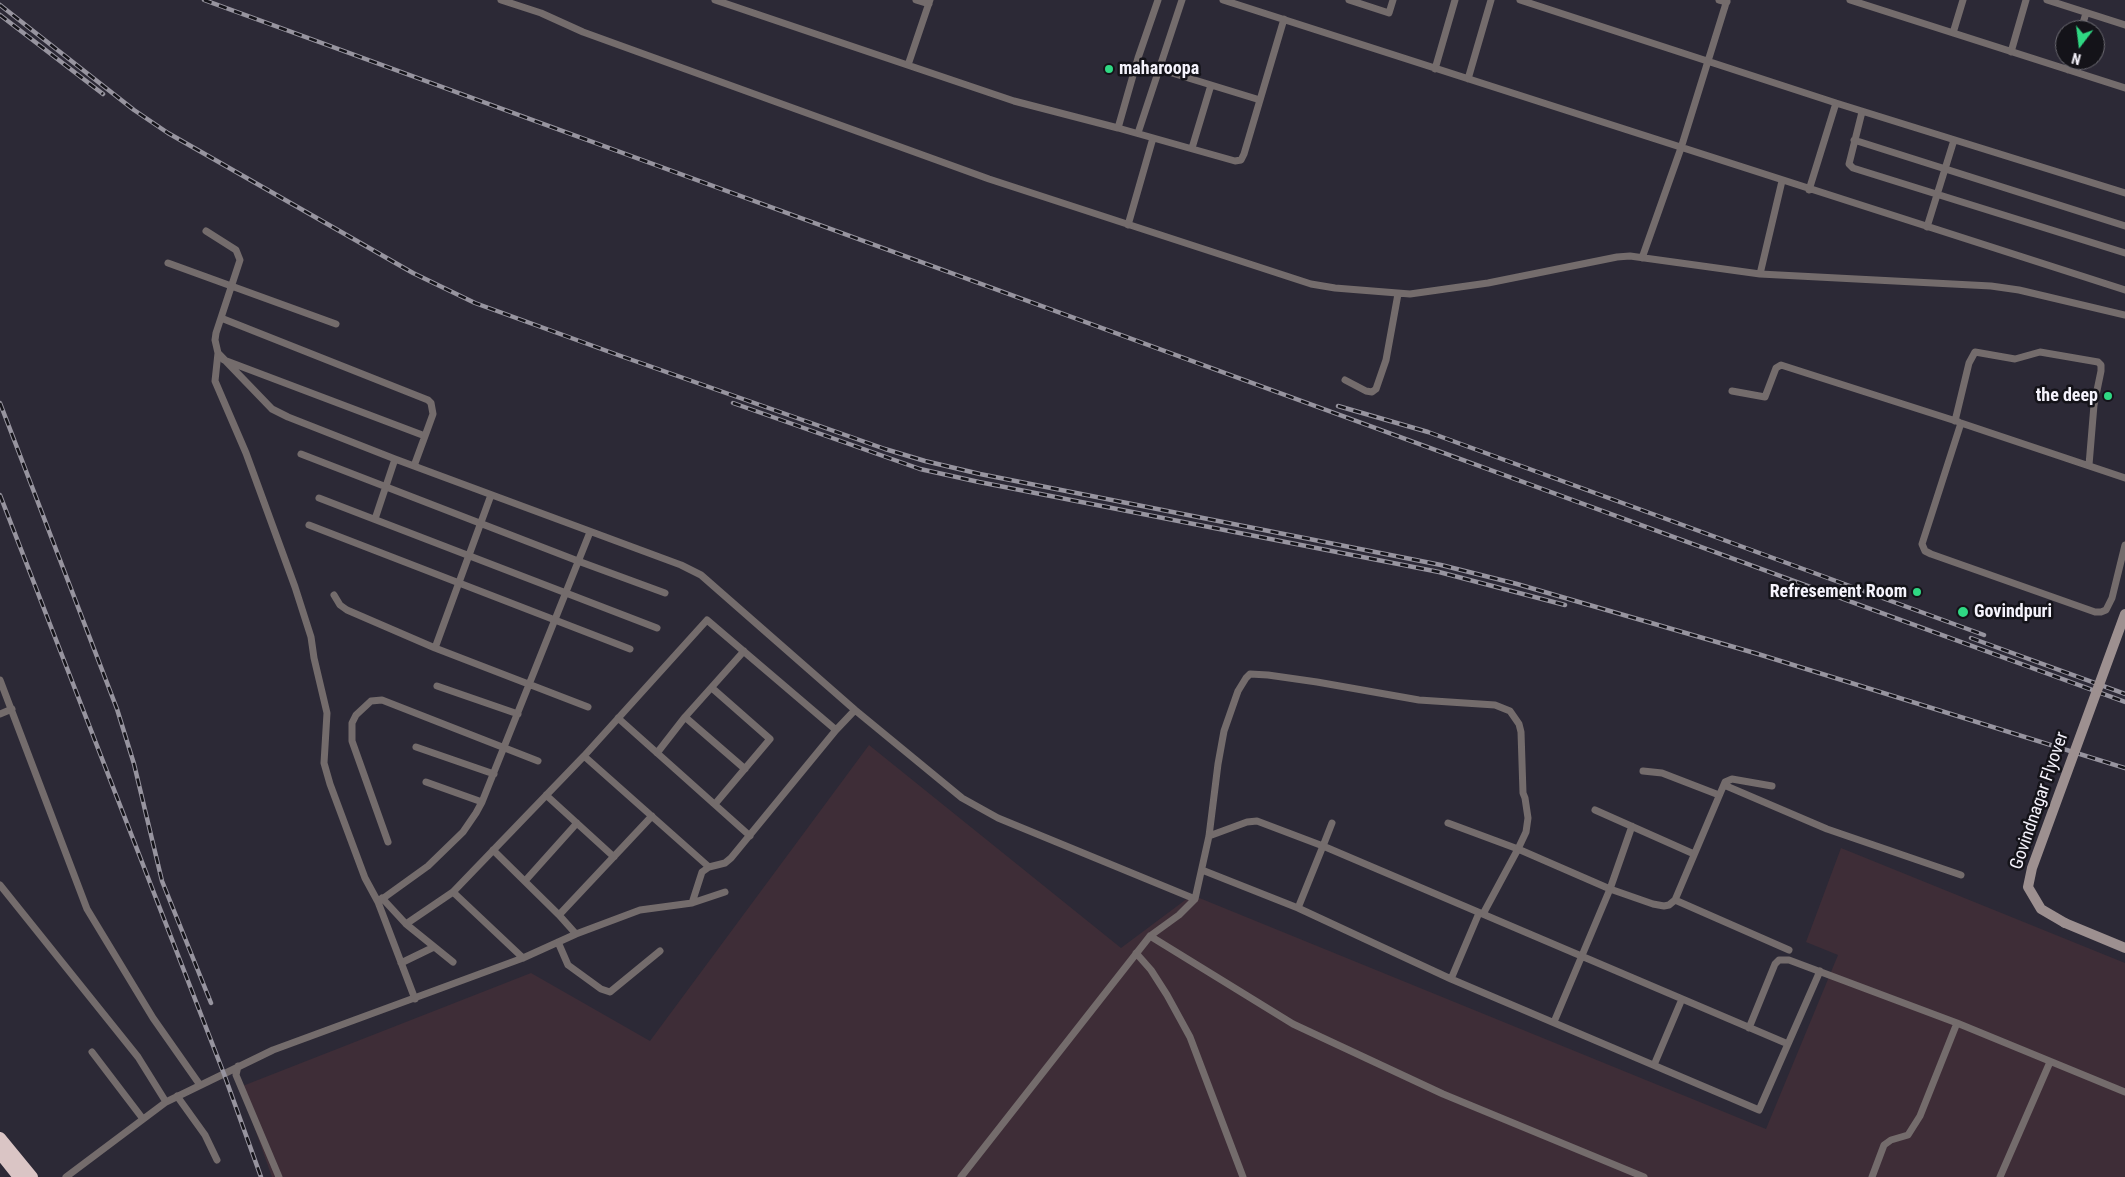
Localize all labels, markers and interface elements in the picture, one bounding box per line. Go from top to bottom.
north arrow [2055,20,2105,70]
text: N [2070,50,2083,67]
place label: maharoopa [1119,58,1199,80]
marker: maharoopa [1103,63,1115,75]
place label: the deep [2036,385,2098,407]
marker: the deep [2102,390,2114,402]
place label: Refresement Room [1770,581,1907,603]
marker: Refresement Room [1911,586,1923,598]
place label: Govindpuri [1974,601,2052,623]
marker: Govindpuri [1956,605,1970,619]
street label: Govindnagar Flyover [2006,729,2074,873]

